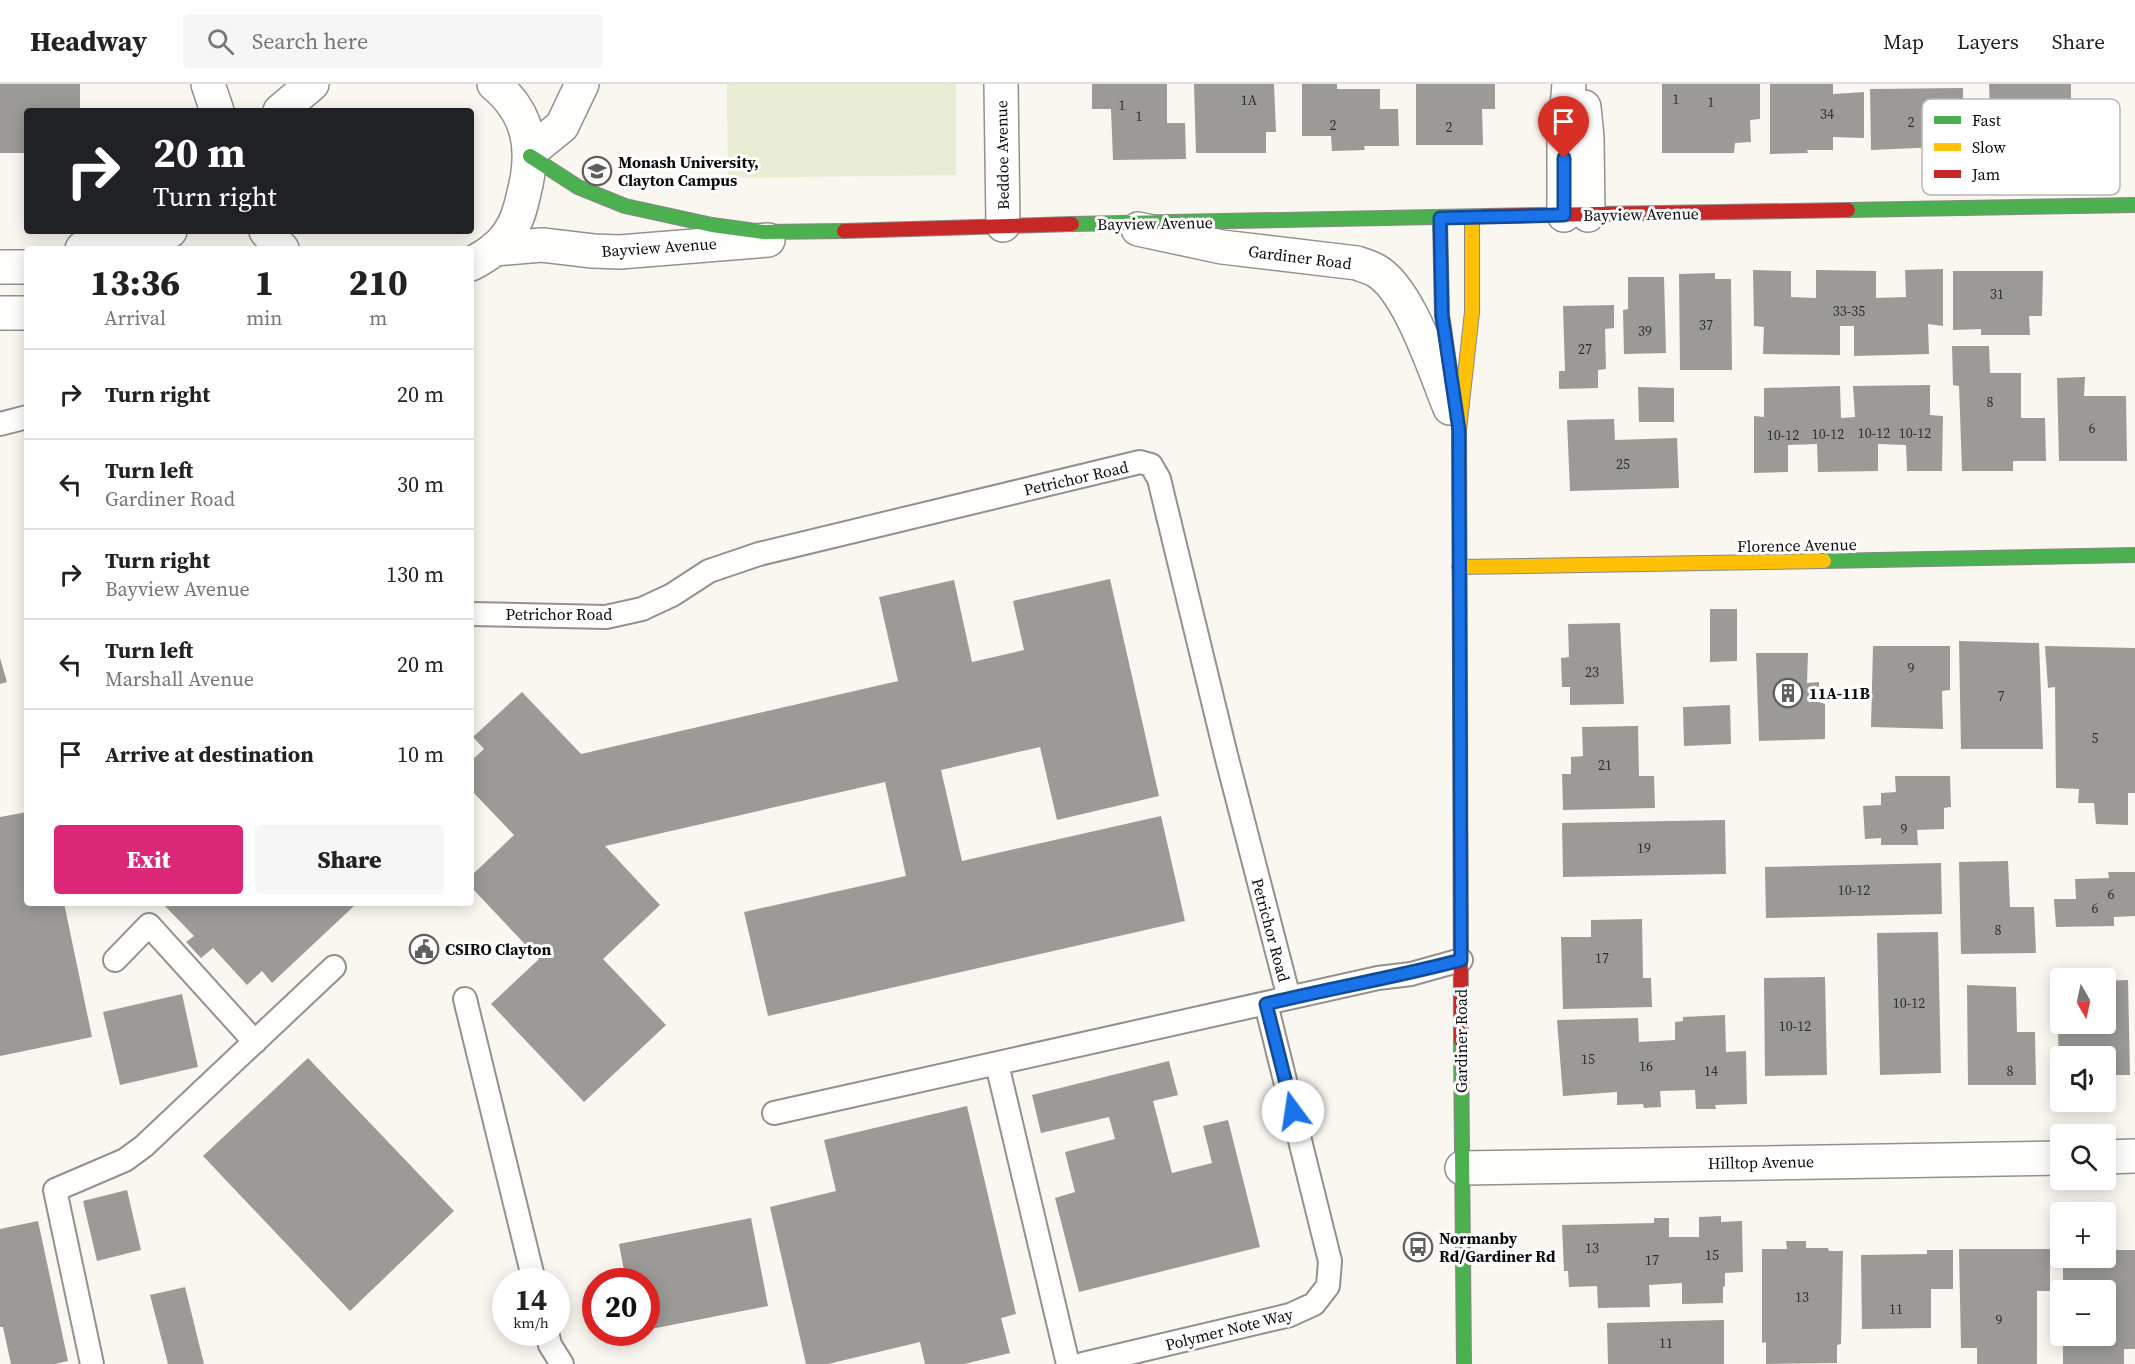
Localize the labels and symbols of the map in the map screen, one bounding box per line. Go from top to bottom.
house number: 1 [1673,89,1680,109]
house number: 1A [1241,90,1258,110]
house number: 1 [1708,92,1715,112]
house number: 1 [1119,95,1126,115]
pin [1538,96,1589,158]
legend [1922,99,2120,195]
street label: Beddoe Avenue [990,100,1014,210]
house number: 34 [1820,104,1834,124]
house number: 1 [1136,106,1143,126]
text: Fast [1972,109,2002,131]
house number: 2 [1908,112,1915,132]
house number: 2 [1330,115,1337,135]
house number: 2 [1446,117,1453,137]
text: Slow [1972,136,2007,158]
place label: Monash University, Clayton Campus [618,151,759,191]
school or university icon: Monash University, Clayton Campus [581,155,613,187]
text: Jam [1971,163,2000,185]
street label: Bayview Avenue [1583,202,1699,226]
street label: Bayview Avenue [1097,211,1213,235]
street label: Bayview Avenue [601,232,717,262]
street label: Gardiner Road [1247,240,1353,274]
house number: 31 [1990,284,2004,304]
house number: 33-35 [1833,301,1865,321]
house number: 37 [1699,315,1713,335]
house number: 39 [1638,321,1652,341]
house number: 27 [1578,339,1592,359]
house number: 8 [1987,392,1994,412]
house number: 6 [2089,418,2096,438]
house number: 10-12 [1858,423,1890,443]
house number: 10-12 [1899,423,1931,443]
house number: 10-12 [1812,424,1844,444]
house number: 10-12 [1767,425,1799,445]
house number: 25 [1616,454,1630,474]
street label: Petrichor Road [1021,455,1131,501]
street label: Florence Avenue [1737,533,1857,557]
street label: Petrichor Road [506,603,612,625]
house number: 9 [1908,658,1915,678]
house number: 23 [1585,662,1599,682]
building icon: 11A-11B [1772,677,1804,709]
place label: 11A-11B [1809,682,1871,704]
house number: 7 [1998,686,2005,706]
house number: 5 [2092,728,2099,748]
house number: 21 [1598,755,1612,775]
house number: 9 [1901,819,1908,839]
house number: 19 [1637,838,1651,858]
street label: Petrichor Road [1247,876,1295,984]
house number: 10-12 [1838,880,1870,900]
house number: 6 [2108,884,2115,904]
house number: 6 [2092,898,2099,918]
house number: 8 [1995,920,2002,940]
public building icon: CSIRO Clayton [408,933,440,965]
place label: CSIRO Clayton [445,938,552,960]
house number: 17 [1595,948,1609,968]
north arrow [2050,968,2116,1034]
street label: Gardiner Road [1450,989,1472,1093]
house number: 10-12 [1893,993,1925,1013]
house number: 10-12 [1779,1016,1811,1036]
house number: 15 [1581,1049,1595,1069]
house number: 16 [1639,1056,1653,1076]
house number: 14 [1704,1061,1718,1081]
house number: 8 [2007,1061,2014,1081]
position arrow [1261,1079,1325,1143]
street label: Hilltop Avenue [1708,1150,1814,1174]
place label: Normanby Rd/Gardiner Rd [1439,1227,1556,1267]
bus stop icon: Normanby Rd/Gardiner Rd [1402,1231,1434,1263]
house number: 13 [1585,1238,1599,1258]
house number: 15 [1705,1245,1719,1265]
house number: 17 [1645,1250,1659,1270]
speed limit sign: 20 [582,1268,660,1346]
house number: 13 [1795,1287,1809,1307]
house number: 11 [1889,1299,1903,1319]
street label: Polymer Note Way [1163,1302,1296,1356]
house number: 9 [1996,1310,2003,1330]
house number: 11 [1659,1333,1673,1353]

